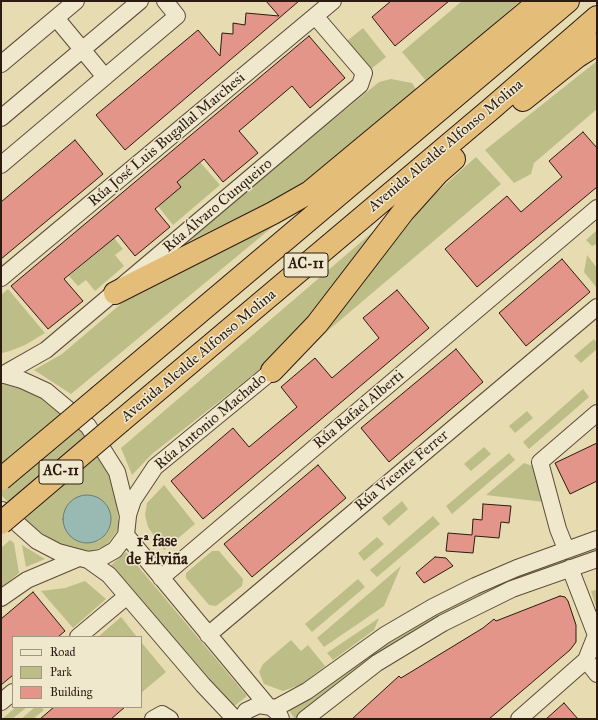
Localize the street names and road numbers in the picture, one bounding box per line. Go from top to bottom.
street label: Rúa José Luis Bugallal Marchesi [85,69,249,211]
street label: Avenida Alcalde Alfonso Molina [365,76,527,216]
street label: Rúa Álvaro Cunqueiro [160,155,276,257]
road number: AC-11 [284,253,328,277]
street label: Avenida Alcalde Alfonso Molina [118,286,280,426]
street label: Rúa Rafael Alberti [310,367,408,453]
street label: Rúa Antonio Machado [152,370,270,474]
street label: Rúa Vicente Ferrer [352,427,452,515]
road number: AC-11 [39,460,83,484]

